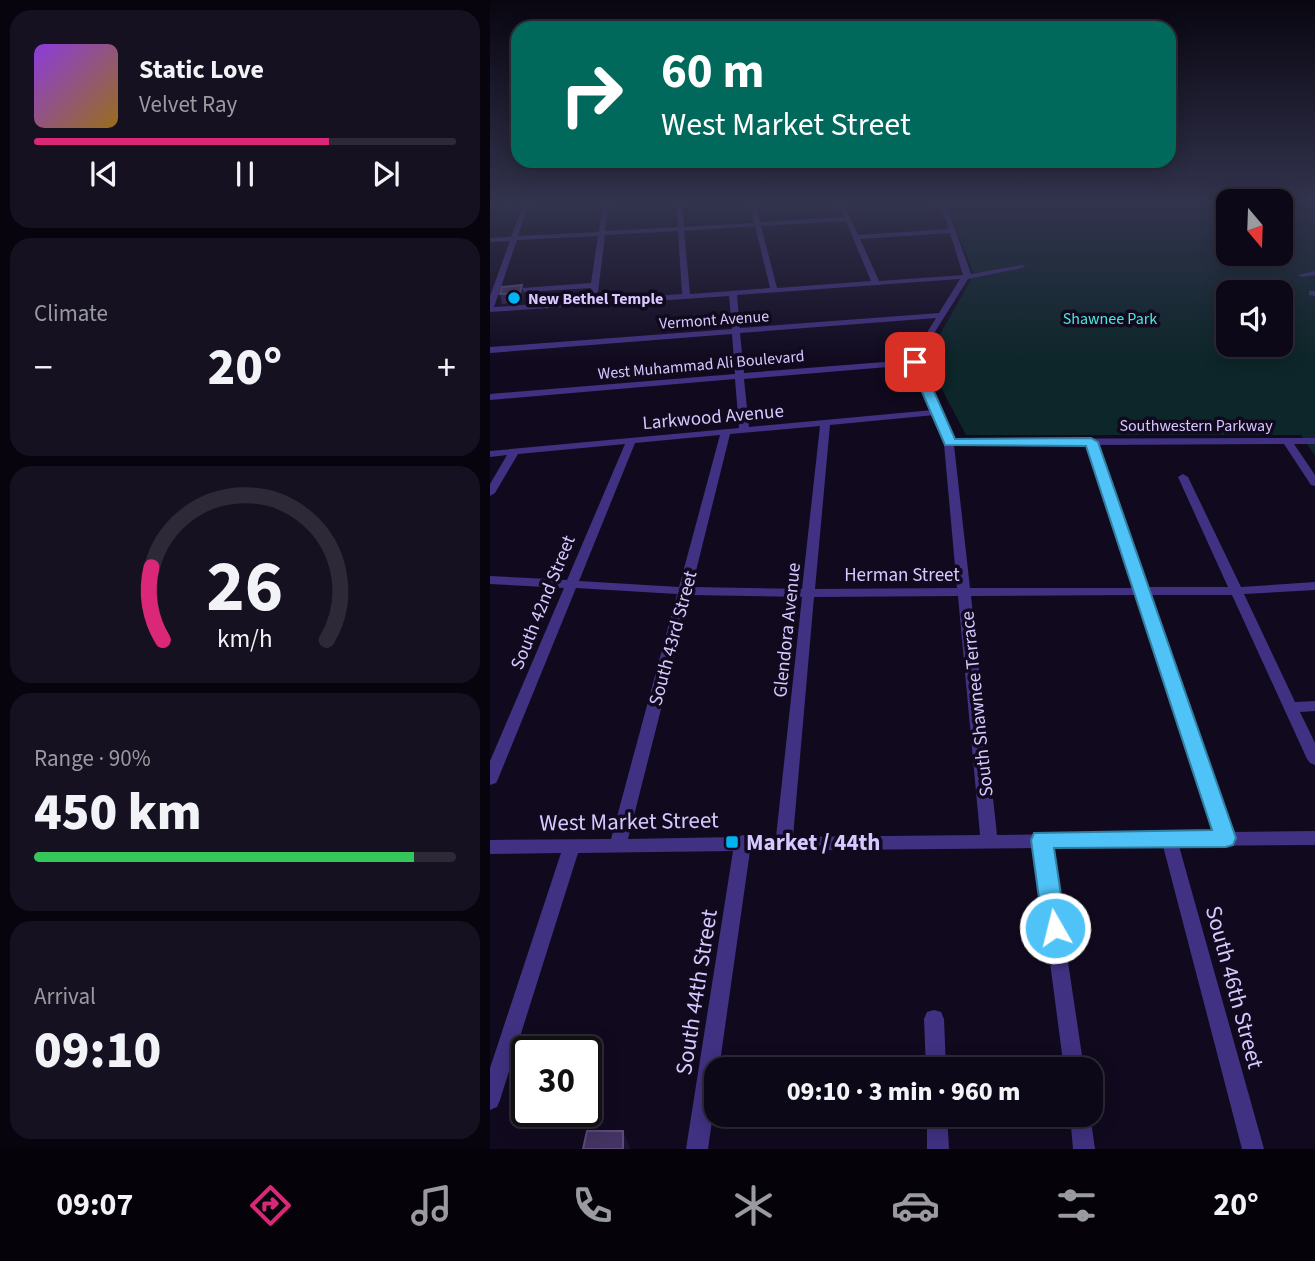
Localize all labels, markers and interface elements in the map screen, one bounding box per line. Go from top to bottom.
text: 60 m [661,37,765,107]
icon: right [546,49,637,140]
text: Static Love [139,51,264,88]
text: Velvet Ray [139,88,237,121]
text: West Market Street [661,102,911,148]
icon: previous [85,155,123,193]
icon: pause [226,155,264,193]
icon: next [367,155,405,193]
north arrow [1216,189,1293,266]
map controls [1216,189,1293,357]
button: sound [1216,280,1293,357]
place label: New Bethel Temple [528,288,663,310]
marker: New Bethel Temple [506,290,522,306]
text: Climate [34,297,108,330]
street label: Vermont Avenue [658,305,770,335]
park label: Shawnee Park [1063,308,1157,330]
text: 20° [208,331,282,405]
pin [885,332,945,392]
text: − [34,341,53,395]
text: + [437,341,456,395]
icon: arrive [896,343,934,381]
street label: West Muhammad Ali Boulevard [597,345,805,385]
street label: Larkwood Avenue [641,398,785,437]
street label: Southwestern Parkway [1119,415,1273,437]
street label: South 42nd Street [504,531,583,674]
text: 26 [207,536,283,640]
street label: Glendora Avenue [767,561,808,699]
street label: Herman Street [844,562,960,589]
street label: South 43rd Street [642,567,705,709]
street label: South Shawnee Terrace [954,610,1001,798]
text: km/h [217,621,273,657]
text: Range · 90% [34,742,151,775]
text: 450 km [34,776,202,850]
street label: West Market Street [539,803,719,840]
place label: Market / 44th [746,826,880,859]
marker: Market / 44th [724,834,740,850]
position arrow [1018,891,1092,965]
street label: South 46th Street [1197,902,1272,1073]
street label: South 44th Street [667,907,726,1077]
text: Arrival [34,980,96,1013]
text: 09:10 [34,1014,161,1088]
speed limit sign: 30 [511,1036,602,1127]
text: 09:10 · 3 min · 960 m [787,1073,1020,1110]
icon: directions [246,1181,295,1230]
icon: music [407,1181,456,1230]
icon: phone [568,1181,617,1230]
icon: climate [729,1181,778,1230]
icon: car [891,1181,940,1230]
icon: filters [1052,1181,1101,1230]
text: 09:07 [56,1182,133,1228]
text: 20° [1213,1182,1259,1228]

